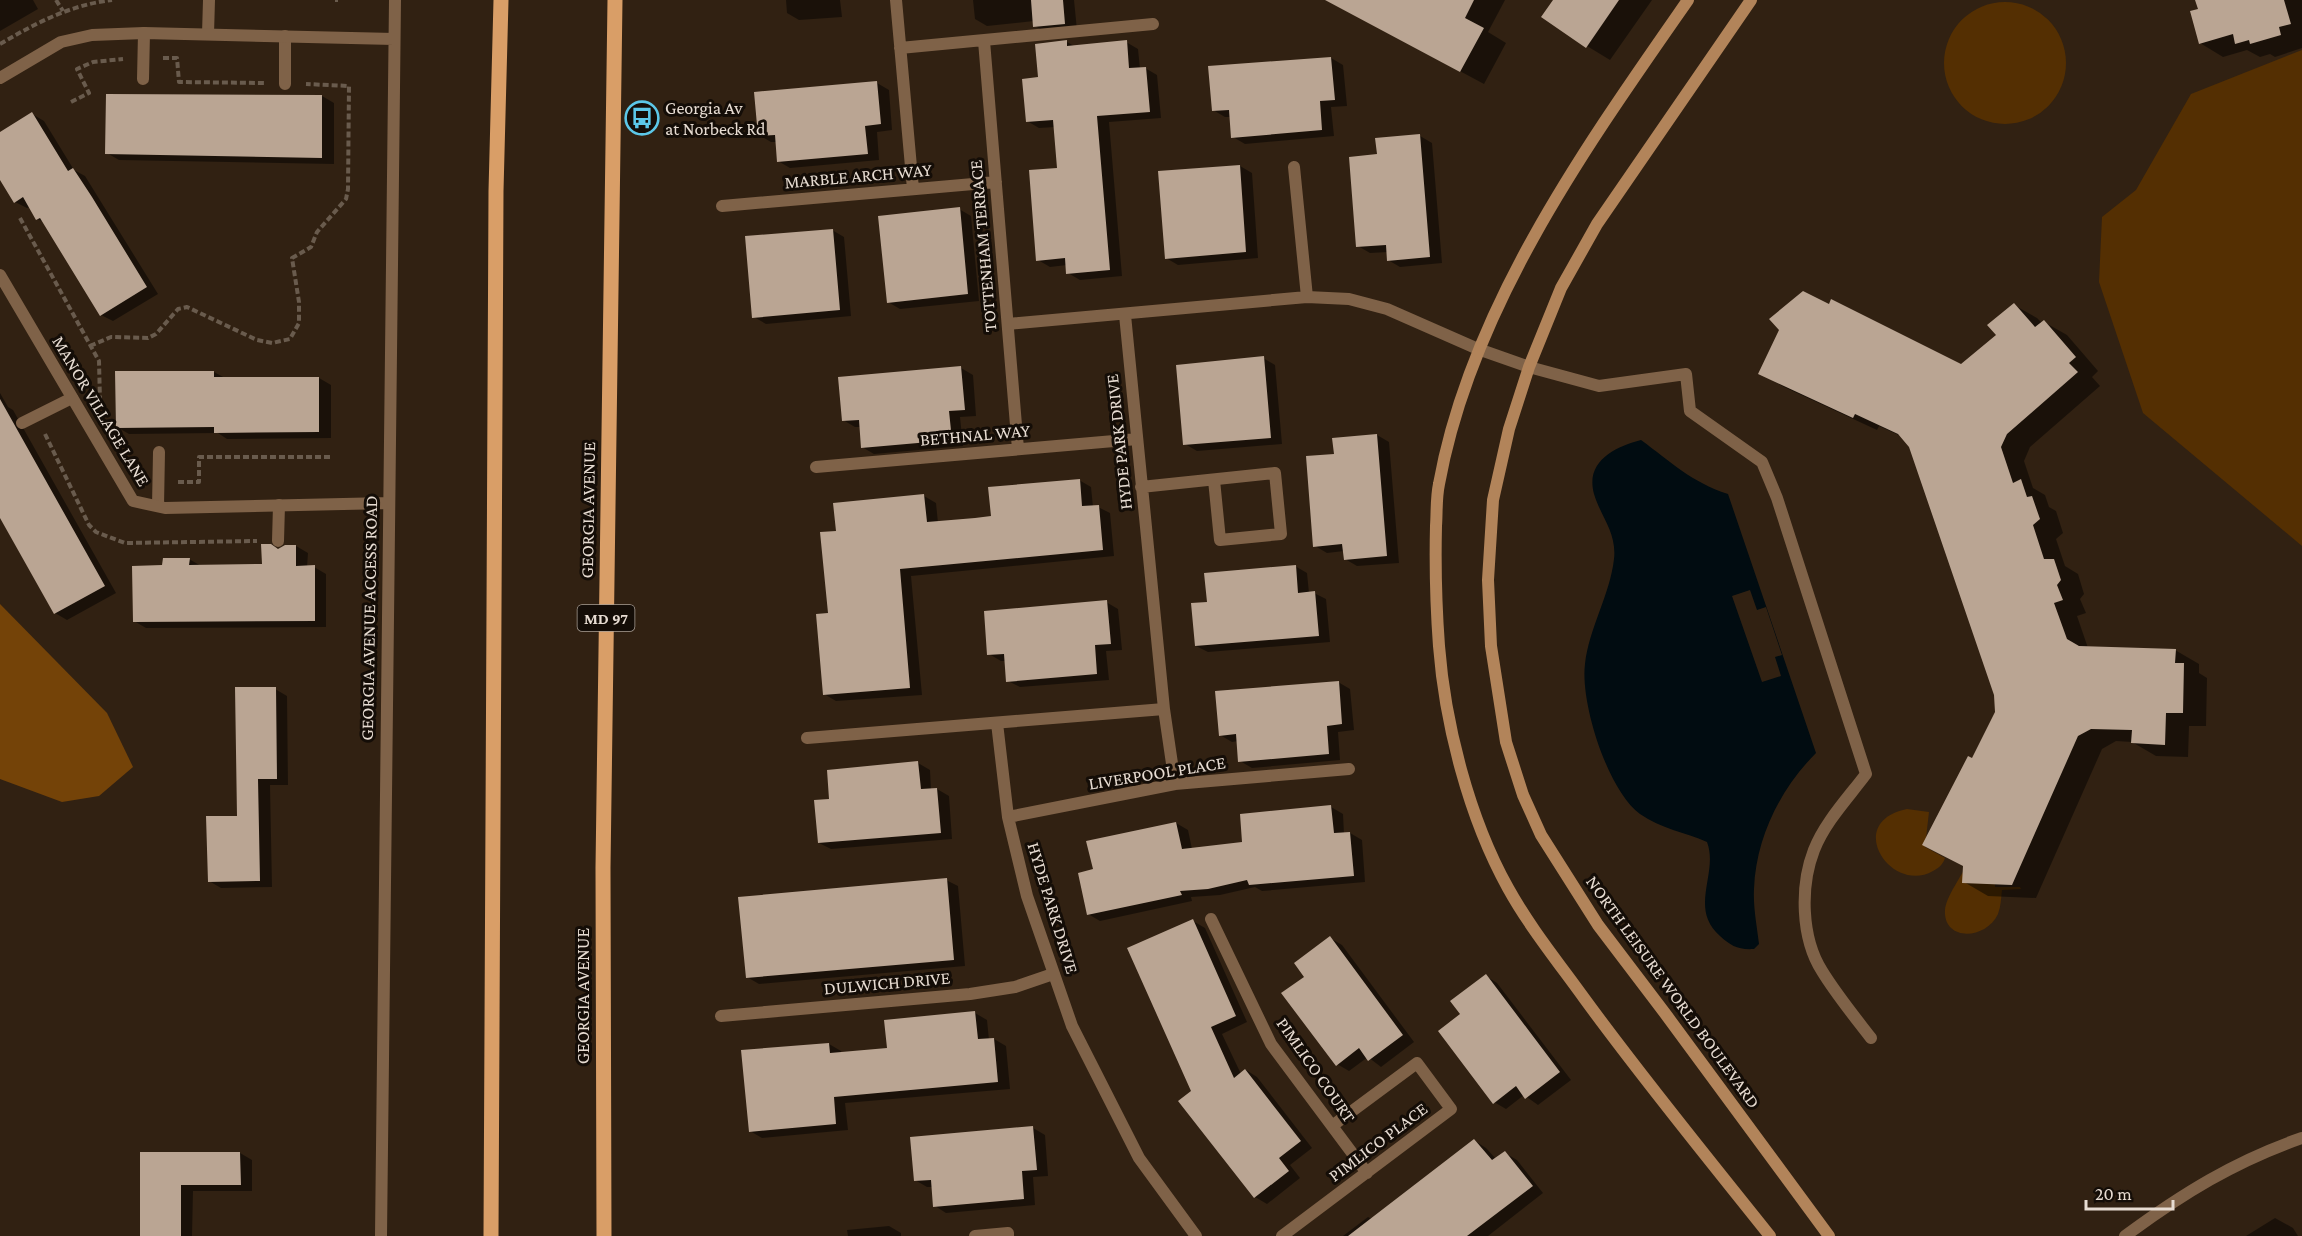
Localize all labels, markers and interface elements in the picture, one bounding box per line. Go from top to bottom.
place label: Georgia Av at Norbeck Rd [665,98,766,139]
bus stop icon: Georgia Av at Norbeck Rd [624,100,660,136]
street label: TOTTENHAM TERRACE [965,159,1000,333]
street label: MARBLE ARCH WAY [783,160,933,192]
street label: MANOR VILLAGE LANE [48,332,154,490]
street label: HYDE PARK DRIVE [1102,373,1136,511]
street label: BETHNAL WAY [919,420,1031,450]
street label: GEORGIA AVENUE [577,441,599,578]
street label: GEORGIA AVENUE ACCESS ROAD [357,495,381,741]
road number: MD 97 [578,605,634,631]
street label: LIVERPOOL PLACE [1087,752,1227,794]
street label: HYDE PARK DRIVE [1024,840,1083,976]
street label: NORTH LEISURE WORLD BOULEVARD [1582,872,1764,1112]
street label: GEORGIA AVENUE [573,927,593,1064]
street label: DULWICH DRIVE [823,967,951,998]
street label: PIMLICO COURT [1272,1014,1360,1126]
street label: PIMLICO PLACE [1325,1098,1431,1186]
scale bar [2086,1173,2173,1211]
text: 20 m [2095,1184,2132,1204]

